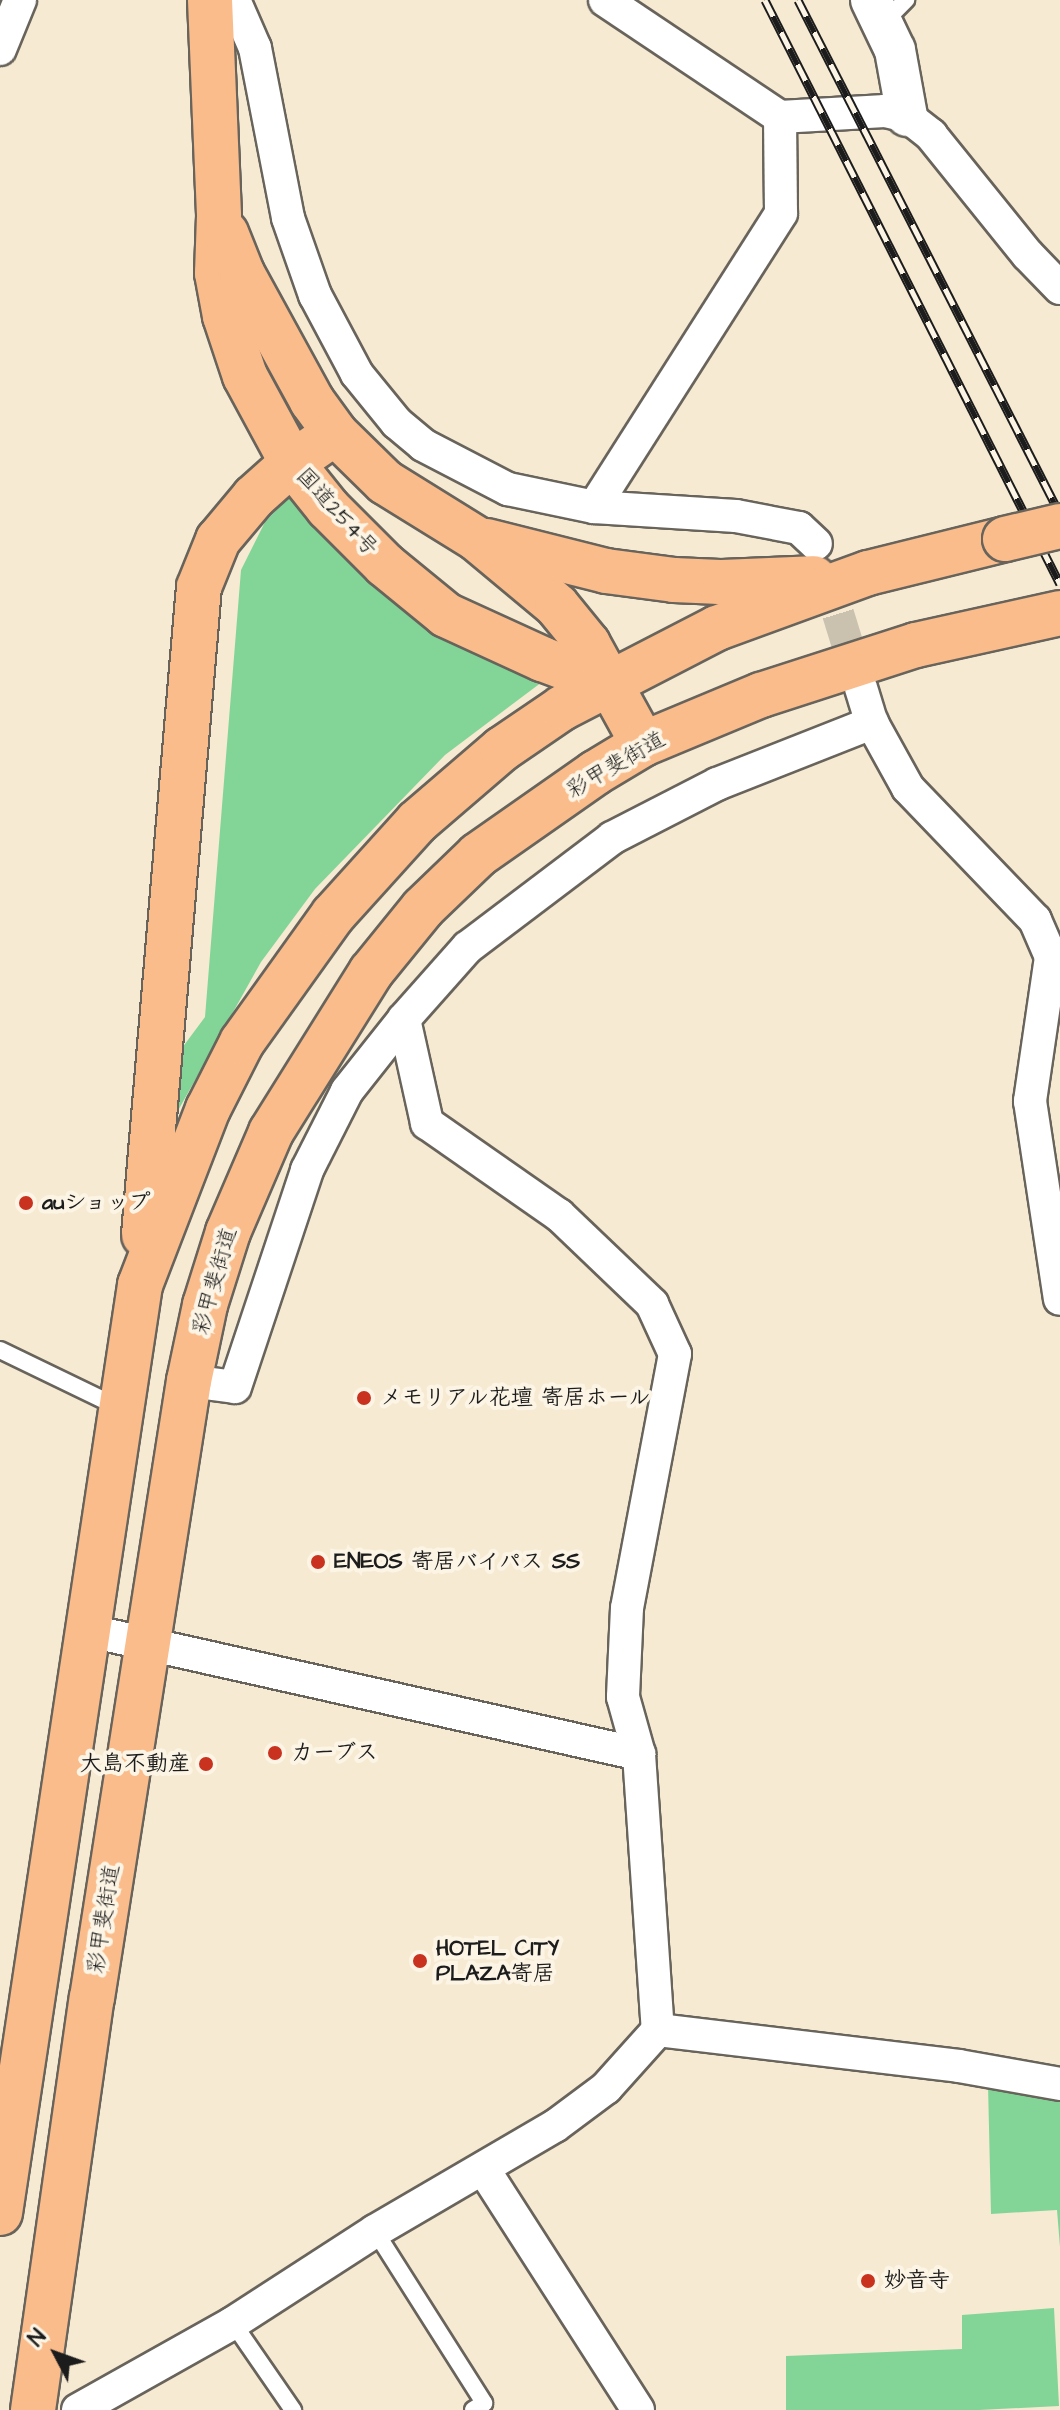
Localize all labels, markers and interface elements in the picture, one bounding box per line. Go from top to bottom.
street label: 国道254号 [291,463,383,561]
street label: 彩甲斐街道 [562,726,670,804]
place label: auショップ [42,1190,152,1216]
marker: auショップ [17,1194,35,1212]
street label: 彩甲斐街道 [187,1224,243,1338]
place label: メモリアル花壇 寄居ホール [380,1385,653,1411]
marker: メモリアル花壇 寄居ホール [355,1389,373,1407]
place label: ENEOS 寄居バイパス SS [334,1549,581,1575]
marker: ENEOS 寄居バイパス SS [309,1553,327,1571]
place label: カーブス [291,1740,379,1766]
marker: カーブス [266,1744,284,1762]
place label: 大島不動産 [80,1751,190,1777]
marker: 大島不動産 [197,1755,215,1773]
street label: 彩甲斐街道 [82,1863,126,1975]
place label: HOTEL CITY PLAZA寄居 [436,1935,559,1986]
marker: HOTEL CITY PLAZA寄居 [411,1952,429,1970]
place label: 妙音寺 [884,2268,950,2294]
marker: 妙音寺 [859,2272,877,2290]
north arrow [16,2314,96,2394]
text: N [21,2323,54,2353]

